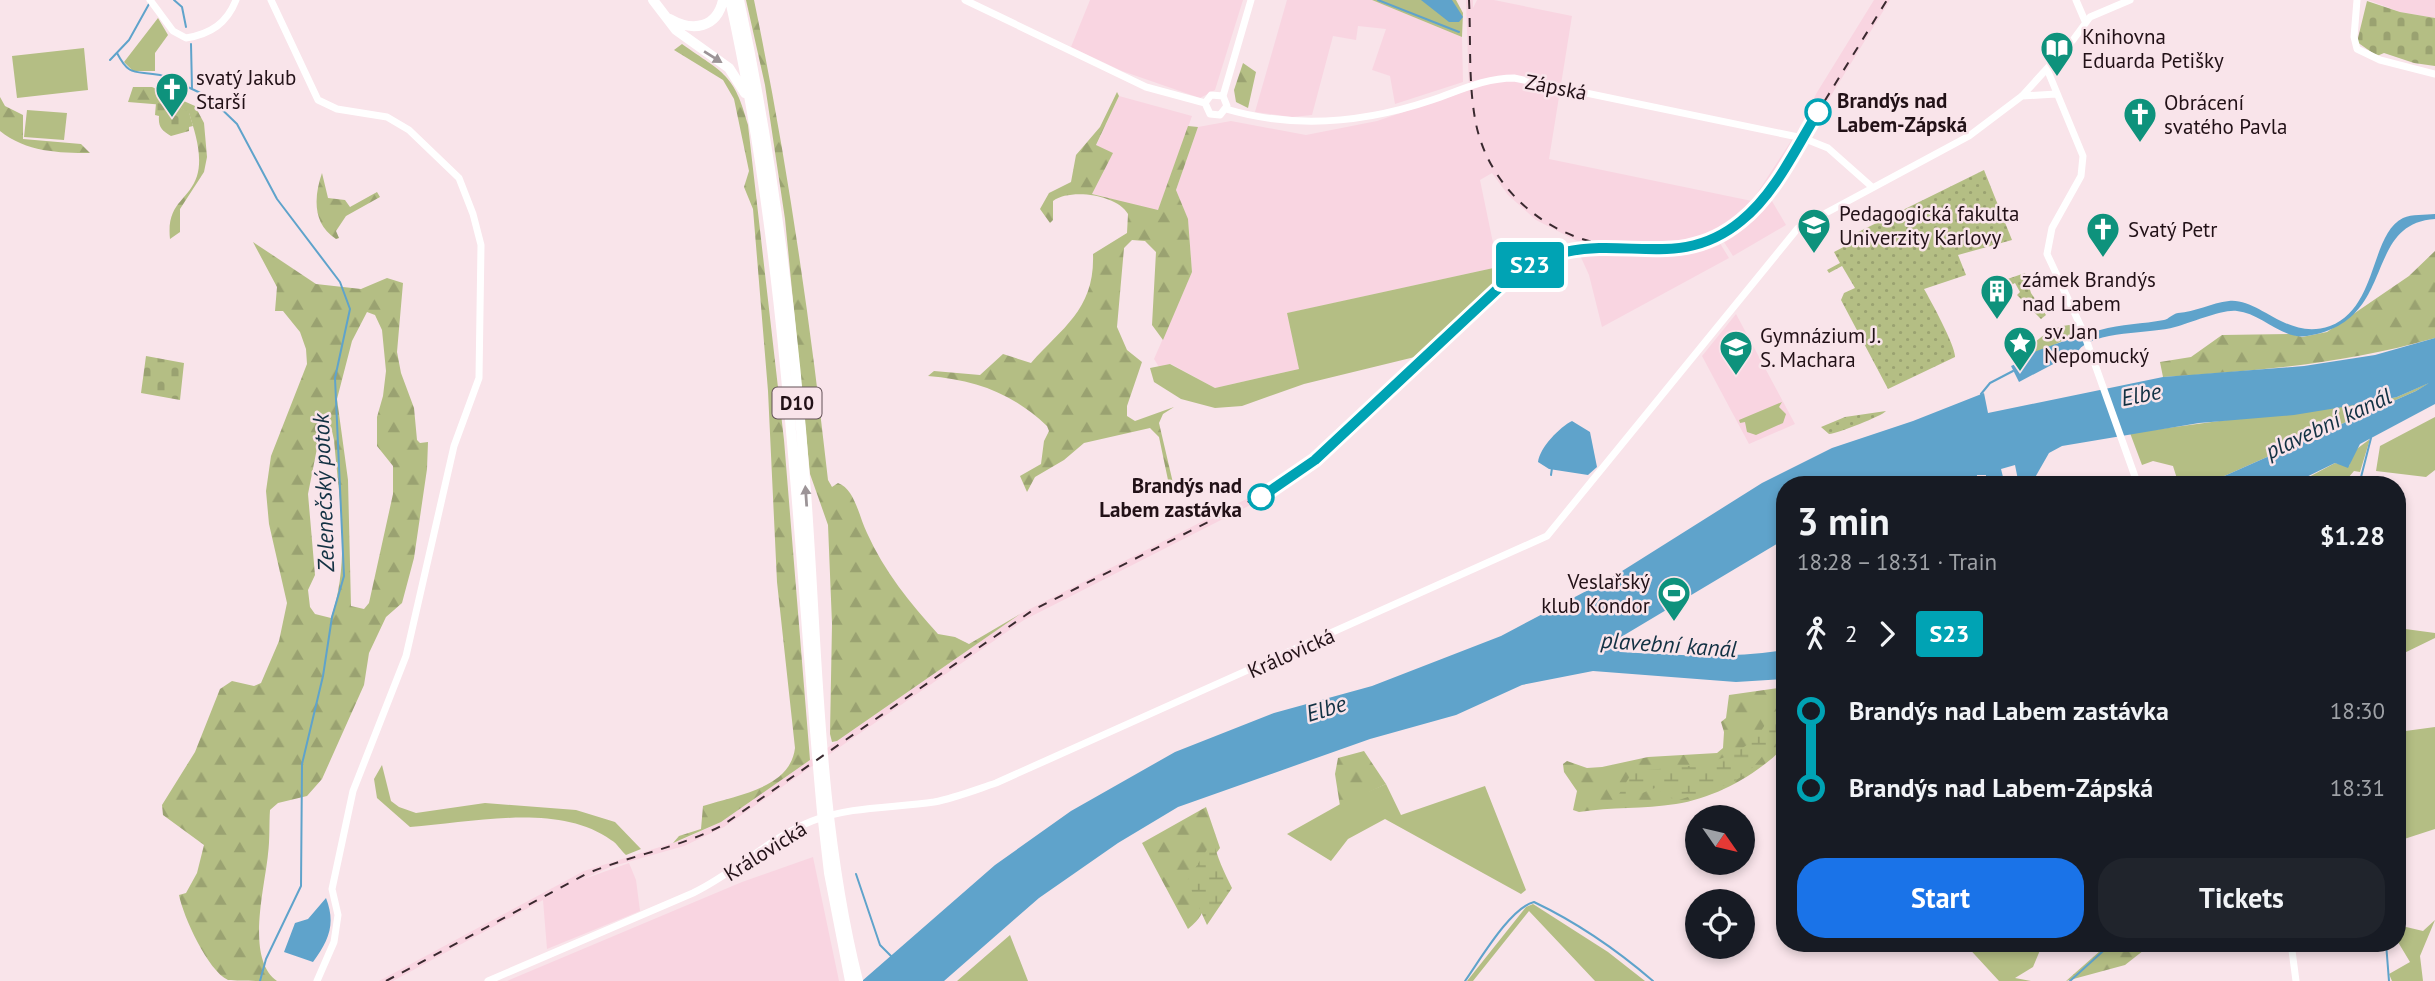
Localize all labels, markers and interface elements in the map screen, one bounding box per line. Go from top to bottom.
place label: Knihovna Eduarda Petišky [2082,23,2224,74]
library icon: Knihovna Eduarda Petišky [2038,29,2076,78]
one-way arrow [704,50,723,63]
place label: svatý Jakub Starší [196,64,296,115]
street label: Zápská [1523,68,1589,106]
church icon: svatý Jakub Starší [153,70,191,119]
place label: Brandýs nad Labem-Zápská [1837,87,1967,138]
place label: Obrácení svatého Pavla [2164,89,2287,140]
church icon: Obrácení svatého Pavla [2121,95,2159,144]
marker: Brandýs nad Labem-Zápská [1805,99,1831,125]
place label: Pedagogická fakulta Univerzity Karlovy [1839,200,2020,251]
school or university icon: Pedagogická fakulta Univerzity Karlovy [1795,206,1833,255]
church icon: Svatý Petr [2084,210,2122,259]
place label: Svatý Petr [2128,216,2217,243]
line badge: S23 [1490,242,1570,288]
text: S23 [1510,249,1550,280]
place label: zámek Brandýs nad Labem [2022,266,2156,317]
building icon: zámek Brandýs nad Labem [1978,272,2016,321]
place label: sv. Jan Nepomucký [2044,318,2149,369]
place label: Gymnázium J. S. Machara [1760,322,1881,373]
place icon: sv. Jan Nepomucký [2001,324,2039,373]
school or university icon: Gymnázium J. S. Machara [1717,328,1755,377]
water label: Elbe [2118,376,2164,412]
water label: plavební kanál [2259,381,2396,465]
road number: D10 [772,388,822,418]
water label: Zelenečský potok [306,412,340,574]
place label: Brandýs nad Labem zastávka [1099,472,1242,523]
marker: Brandýs nad Labem zastávka [1248,484,1274,510]
one-way arrow [800,485,811,507]
text: 3 min [1797,496,1890,545]
text: $1.28 [2320,519,2385,552]
text: 18:28 – 18:31 · Train [1797,547,1997,576]
place label: Veslařský klub Kondor [1541,568,1650,619]
sports icon: Veslařský klub Kondor [1655,574,1693,623]
icon: walk [1797,615,1835,653]
icon: forward [1868,615,1906,653]
text: S23 [1930,618,1969,649]
text: 2 [1845,619,1858,648]
street label: Královická [1243,622,1339,684]
water label: plavební kanál [1599,625,1738,663]
water label: Elbe [1302,688,1350,728]
text: Brandýs nad Labem zastávka [1849,694,2169,727]
text: 18:30 [2330,696,2385,725]
text: Brandýs nad Labem-Zápská [1849,771,2153,804]
text: 18:31 [2330,773,2385,802]
north arrow [1685,805,1755,875]
map controls [1685,805,1755,959]
street label: Královická [719,815,811,887]
button: Start [1797,858,2084,938]
button: Tickets [2098,858,2385,938]
button: locate [1685,889,1755,959]

